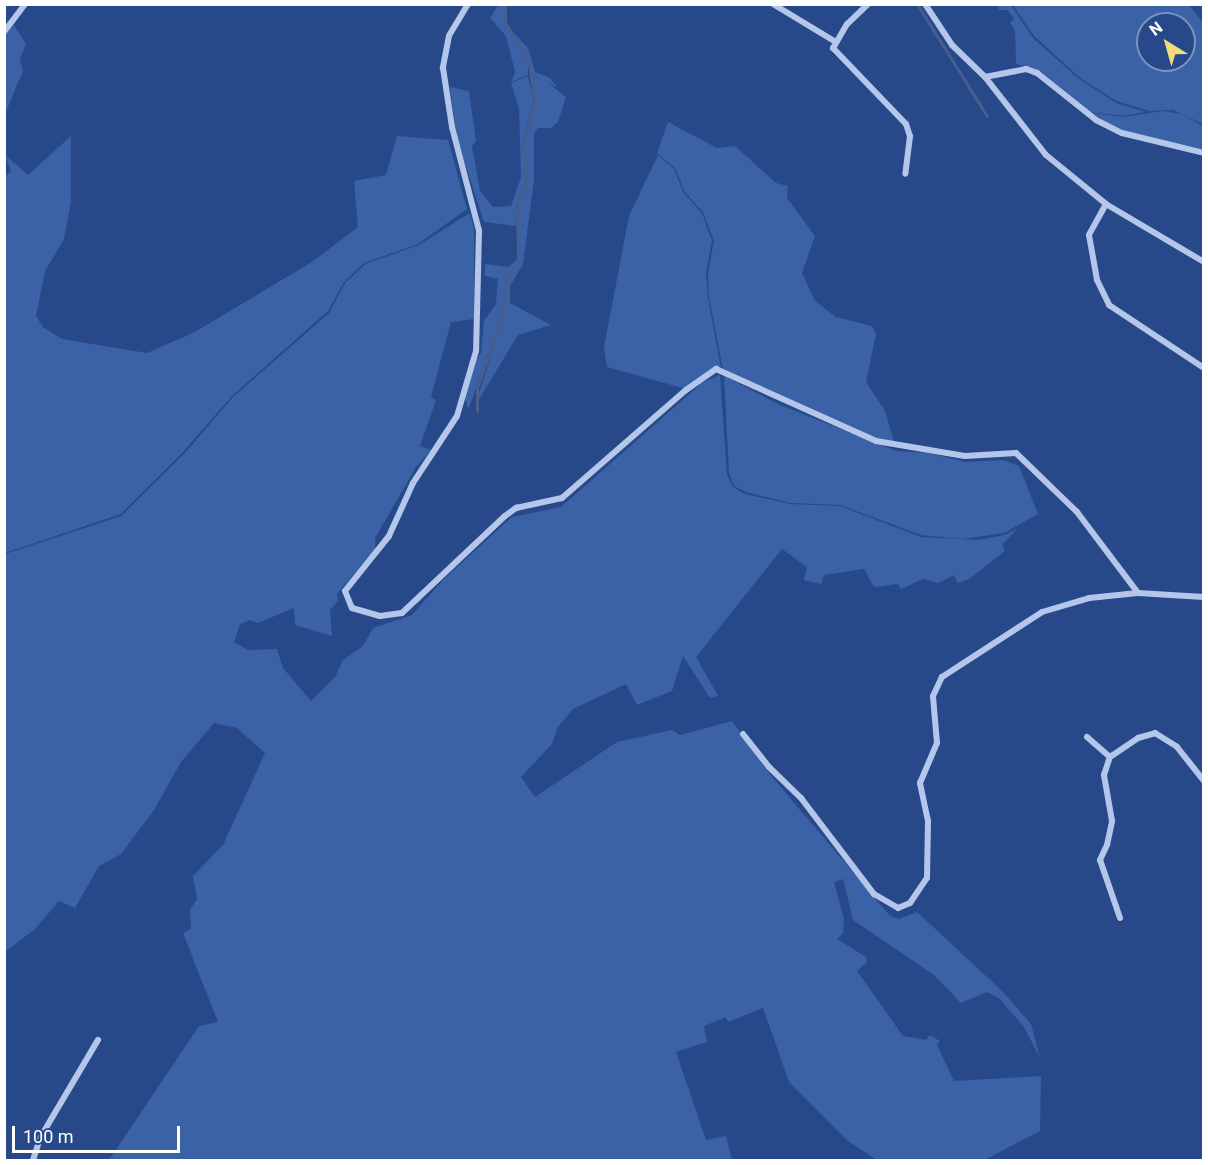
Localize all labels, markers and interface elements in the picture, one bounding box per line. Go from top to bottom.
north arrow [1136,12,1196,72]
text: N [1146,18,1166,40]
scale bar [15,1114,183,1152]
text: 100 m [23,1126,74,1147]

